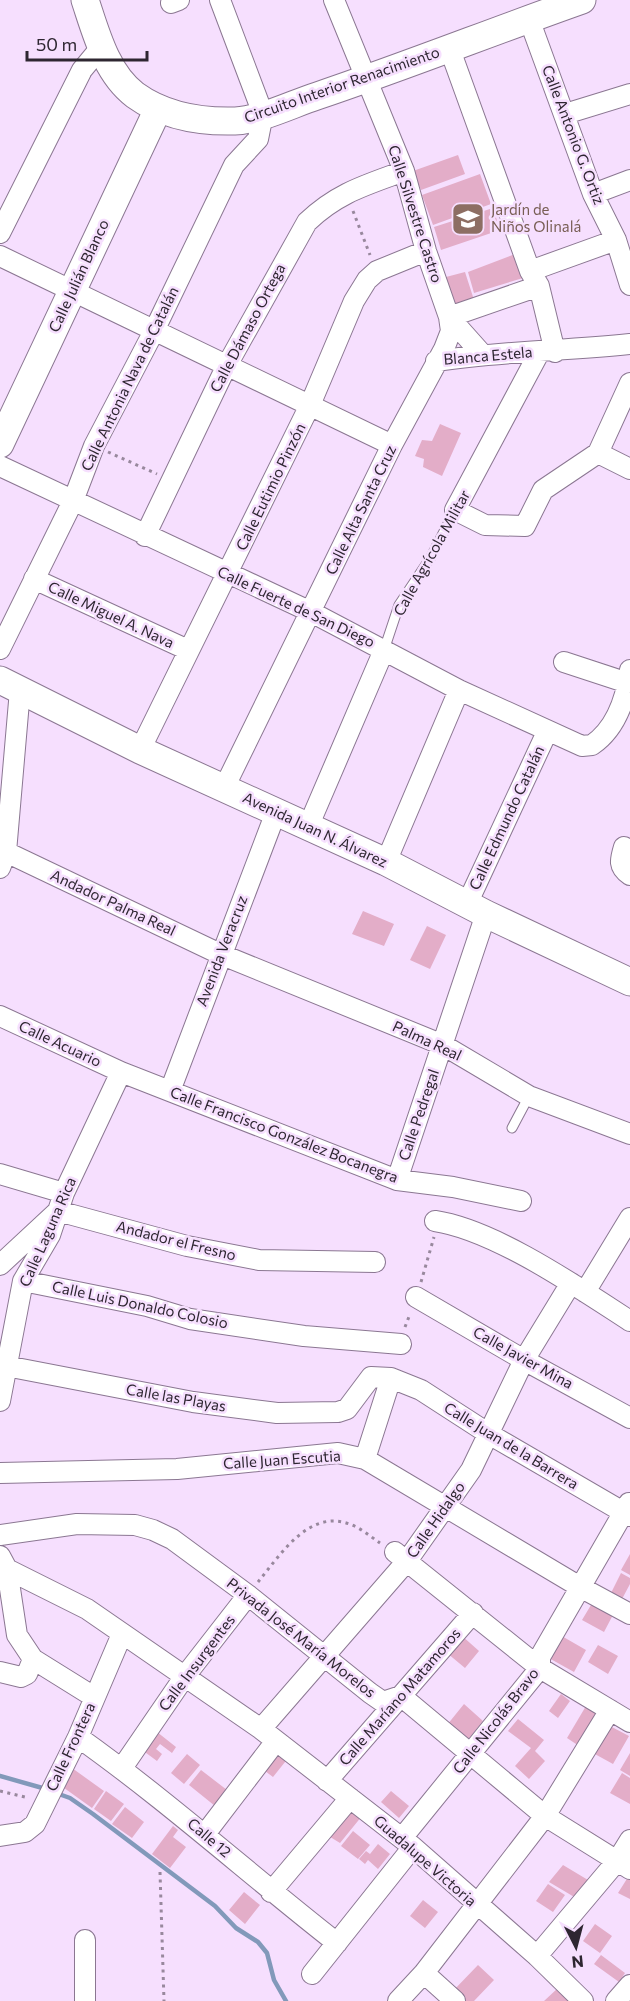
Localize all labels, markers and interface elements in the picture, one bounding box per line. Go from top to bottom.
scale bar [27,24,147,62]
text: 50 m [36,33,77,55]
street label: Circuito Interior Renacimiento [242,42,442,126]
street label: Calle Antonio G. Ortiz [539,62,609,207]
street label: Calle Silvestre Castro [385,143,447,285]
place label: Jardín de Niños Olinalá [491,200,581,235]
school or university icon: Jardín de Niños Olinalá [450,201,486,237]
street label: Calle Julián Blanco [44,216,112,335]
street label: Calle Dámaso Ortega [206,260,289,395]
street label: Calle Antonia Nava de Catalán [77,284,182,474]
street label: Blanca Estela [443,342,533,368]
street label: Calle Eutimio Pinzón [231,420,309,553]
street label: Calle Alta Santa Cruz [321,442,399,577]
street label: Calle Agrícola Militar [389,486,473,619]
street label: Calle Fuerte de San Diego [215,562,378,650]
street label: Calle Miguel A. Nava [46,577,177,651]
street label: Calle Edmundo Catalán [465,743,547,893]
street label: Avenida Juan N. Álvarez [240,787,391,871]
street label: Andador Palma Real [48,865,179,939]
street label: Avenida Veracruz [192,893,250,1009]
street label: Calle Acuario [16,1016,105,1070]
street label: Palma Real [390,1016,465,1064]
street label: Calle Pedregal [394,1067,442,1163]
street label: Calle Francisco González Bocanegra [168,1082,401,1186]
street label: Calle Laguna Rica [15,1174,79,1289]
street label: Andador el Fresno [114,1216,238,1264]
street label: Calle Luis Donaldo Colosio [51,1277,230,1331]
street label: Calle Javier Mina [470,1322,577,1392]
street label: Calle las Playas [125,1379,228,1415]
street label: Calle Juan de la Barrera [441,1398,582,1492]
street label: Calle Juan Escutia [222,1446,341,1472]
street label: Calle Hidalgo [402,1478,468,1561]
street label: Privada José María Morelos [224,1574,380,1701]
street label: Calle Insurgentes [154,1611,238,1714]
street label: Calle Maríano Matamoros [335,1624,464,1769]
street label: Calle Nicolás Bravo [448,1664,542,1777]
street label: Calle Frontera [42,1699,99,1794]
street label: Guadalupe Victoria [371,1811,481,1910]
street label: Calle 12 [184,1814,235,1861]
north arrow [546,1917,606,1977]
text: N [571,1952,585,1972]

